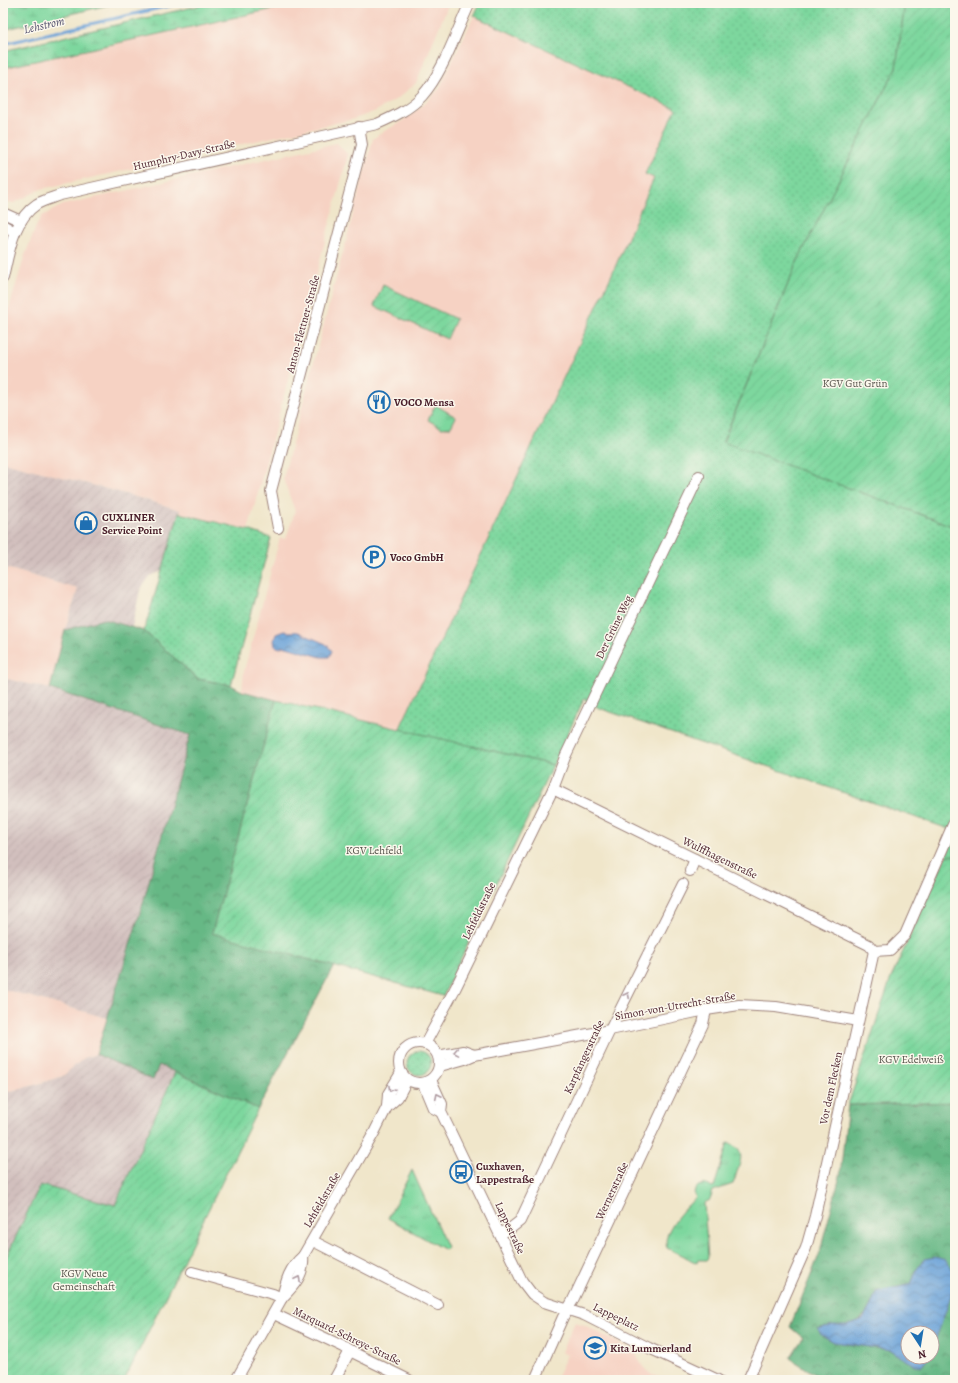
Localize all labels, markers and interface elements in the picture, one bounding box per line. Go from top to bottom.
water label: Lehstrom [22,13,66,37]
street label: Humphry-Davy-Straße [131,136,237,174]
street label: Anton-Flettner-Straße [282,273,323,376]
park label: KGV Gut Grün [822,376,888,391]
restaurant icon: VOCO Mensa [366,389,392,415]
place label: VOCO Mensa [393,395,455,410]
shop icon: CUXLINER Service Point [73,510,99,536]
place label: CUXLINER Service Point [102,510,162,538]
parking icon: Voco GmbH [361,544,387,570]
place label: Voco GmbH [389,550,444,565]
street label: Der Grüne Weg [592,592,636,661]
street label: Wulffhagenstraße [679,833,760,883]
park label: KGV Lehfeld [346,843,402,858]
street label: Lehfeldstraße [459,880,499,942]
street label: Simon-von-Utrecht-Straße [614,988,737,1024]
one-way arrow [623,992,630,999]
street label: Karpfangerstraße [560,1018,608,1096]
one-way arrow [453,1048,459,1056]
street label: Vor dem Flecken [816,1050,846,1127]
park label: KGV Edelweiß [879,1052,944,1067]
one-way arrow [388,1085,396,1092]
one-way arrow [435,1092,443,1100]
bus stop icon: Cuxhaven, Lappestraße [448,1159,474,1185]
place label: Cuxhaven, Lappestraße [476,1159,534,1187]
street label: Wernerstraße [592,1159,632,1223]
street label: Lehfeldstraße [300,1169,344,1231]
street label: Lappestraße [491,1199,529,1257]
park label: KGV Neue Gemeinschaft [53,1266,116,1294]
one-way arrow [293,1276,301,1283]
street label: Lappeplatz [590,1299,642,1335]
street label: Marquard-Schreye-Straße [290,1303,404,1369]
north arrow [900,1325,940,1365]
school or university icon: Kita Lummerland [582,1335,608,1361]
place label: Kita Lummerland [610,1341,691,1356]
text: N [916,1346,927,1362]

